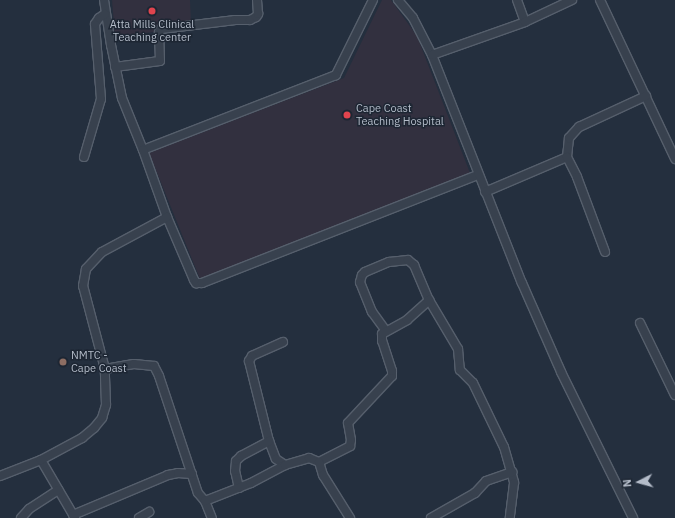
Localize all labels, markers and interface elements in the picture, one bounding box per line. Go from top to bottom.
marker: Atta Mills Clinical Teaching center [146,5,158,17]
place label: Atta Mills Clinical Teaching center [110,18,194,44]
place label: Cape Coast Teaching Hospital [356,102,444,128]
marker: Cape Coast Teaching Hospital [341,109,353,121]
place label: NMTC - Cape Coast [71,349,127,375]
marker: NMTC - Cape Coast [58,357,68,367]
north arrow [619,462,659,502]
text: N [620,479,634,488]

